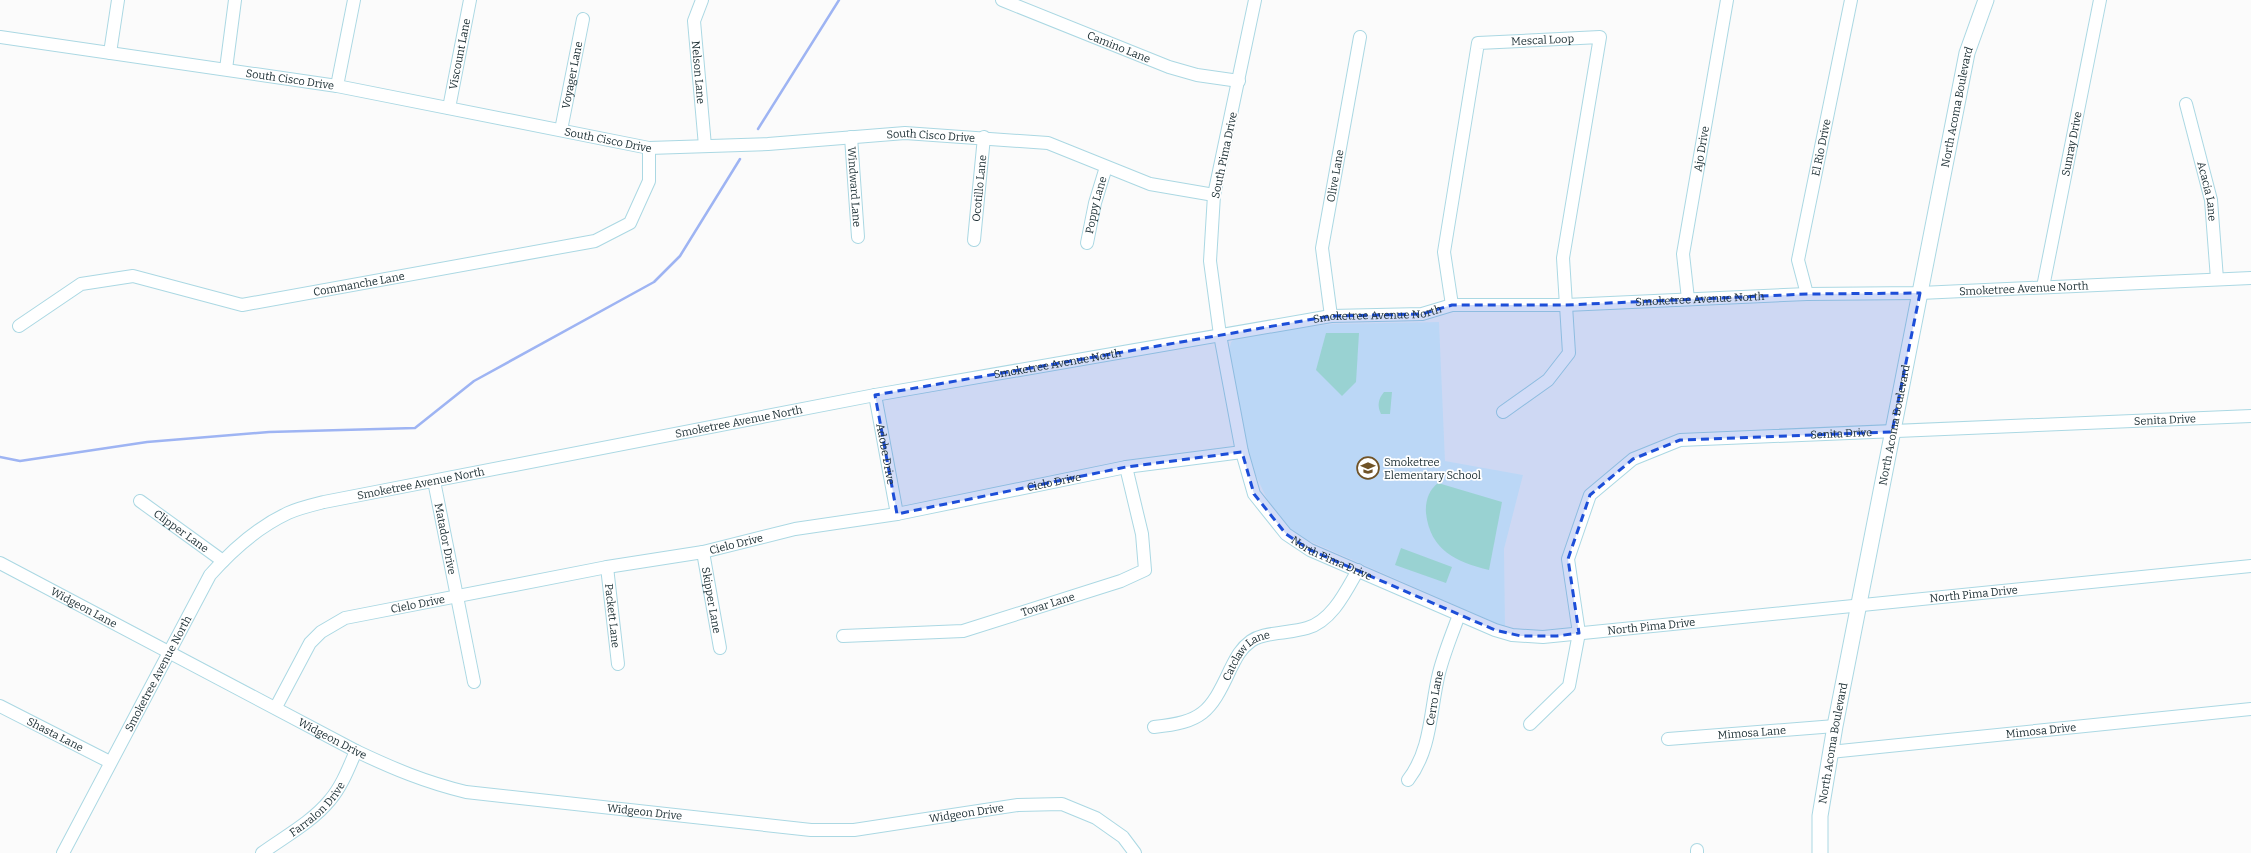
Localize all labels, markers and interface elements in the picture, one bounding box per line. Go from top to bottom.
street label: Viscount Lane [447,17,473,91]
street label: Camino Lane [1085,29,1152,66]
street label: Mescal Loop [1511,32,1575,48]
street label: Voyager Lane [559,40,585,110]
street label: Nelson Lane [689,40,707,105]
street label: North Acoma Boulevard [1939,45,1976,169]
street label: South Cisco Drive [245,67,335,92]
street label: Sunray Drive [2059,110,2085,177]
street label: South Pima Drive [1209,111,1240,200]
street label: El Rio Drive [1809,118,1834,177]
street label: South Cisco Drive [563,125,653,155]
street label: Ajo Drive [1691,125,1712,173]
street label: South Cisco Drive [886,127,976,145]
street label: Windward Lane [845,146,863,227]
street label: Olive Lane [1324,149,1347,203]
street label: Ocotillo Lane [970,154,989,222]
street label: Acacia Lane [2194,160,2219,222]
street label: Poppy Lane [1083,175,1110,235]
street label: Commanche Lane [312,270,406,299]
street label: Smoketree Avenue North [1959,279,2089,298]
street label: Smoketree Avenue North [1635,290,1765,309]
street label: Smoketree Avenue North [1312,302,1443,326]
street label: Smoketree Avenue North [993,346,1123,381]
street label: North Acoma Boulevard [1876,363,1913,486]
street label: Smoketree Avenue North [674,403,804,441]
street label: Senita Drive [2134,412,2196,428]
street label: Adobe Drive [873,422,897,486]
street label: Senita Drive [1810,426,1872,442]
school or university icon: Smoketree Elementary School [1355,455,1381,481]
place label: Smoketree Elementary School [1384,456,1481,482]
street label: Smoketree Avenue North [356,465,486,502]
street label: Cielo Drive [1026,470,1082,494]
street label: Matador Drive [432,502,458,576]
street label: Clipper Lane [151,507,211,555]
street label: Cielo Drive [708,531,764,557]
street label: North Pima Drive [1289,533,1374,583]
street label: Skipper Lane [699,566,723,635]
street label: Packett Lane [602,583,622,649]
street label: North Pima Drive [1929,583,2018,605]
street label: Widgeon Lane [48,585,119,631]
street label: Tovar Lane [1019,590,1076,619]
street label: Cielo Drive [390,593,446,616]
street label: Smoketree Avenue North [122,613,194,734]
street label: North Pima Drive [1607,616,1696,638]
street label: Catclaw Lane [1220,628,1271,683]
street label: Cerro Lane [1424,669,1446,727]
street label: North Acoma Boulevard [1816,681,1850,805]
street label: Shasta Lane [25,715,86,754]
street label: Widgeon Drive [296,716,369,762]
street label: Mimosa Drive [2005,721,2077,741]
street label: Mimosa Lane [1717,724,1786,742]
street label: Farralon Drive [287,780,348,839]
street label: Widgeon Drive [928,801,1005,825]
street label: Widgeon Drive [607,802,683,823]

